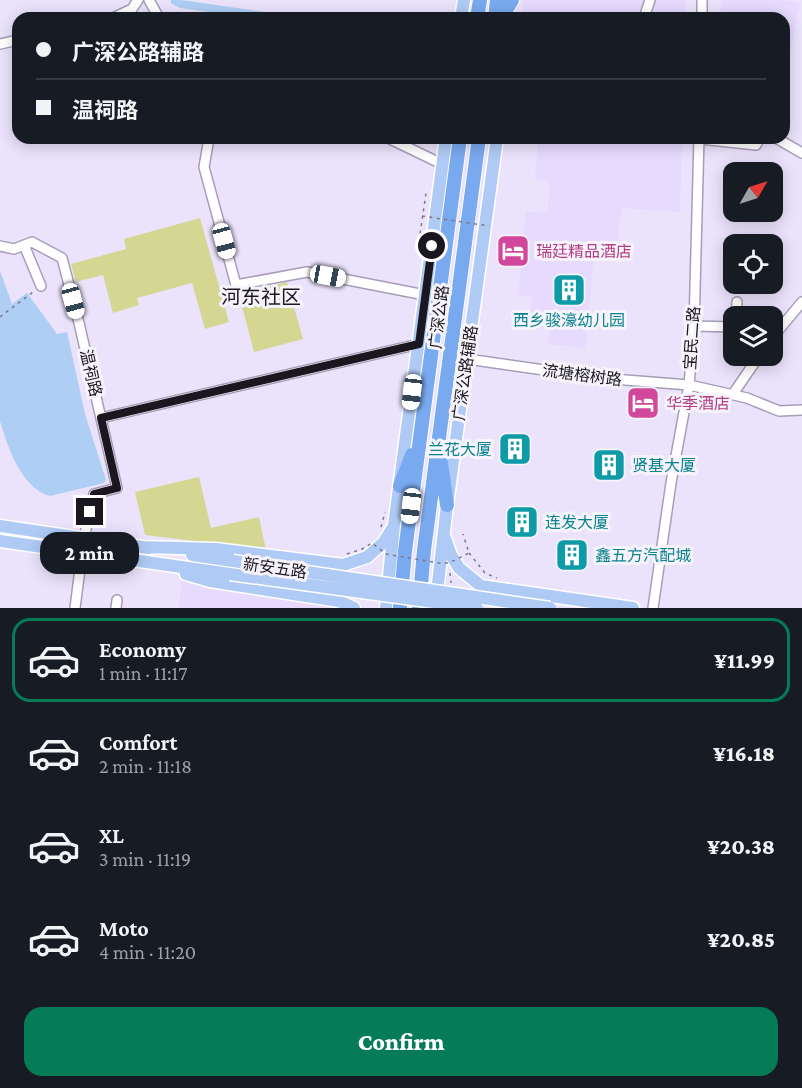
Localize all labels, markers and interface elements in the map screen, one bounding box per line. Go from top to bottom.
text: 广深公路辅路 [72,40,204,65]
text: 温祠路 [72,98,138,123]
north arrow [723,162,783,222]
map controls [723,162,783,366]
car [211,221,237,261]
route start [418,232,445,259]
hotel icon: 瑞廷精品酒店 [495,233,531,269]
button: locate [723,234,783,294]
place label: 瑞廷精品酒店 [536,243,632,260]
car [309,264,347,288]
building icon: 西乡骏濠幼儿园 [551,272,587,308]
car [60,281,86,321]
street label: 广深公路 [427,284,451,350]
district label: 河东社区 [221,286,301,308]
street label: 宝民二路 [681,305,703,371]
button: layers [723,306,783,366]
place label: 西乡骏濠幼儿园 [513,312,625,329]
street label: 广深公路辅路 [450,324,480,422]
street label: 温祠路 [77,348,105,398]
street label: 流塘榕树路 [541,362,623,388]
car [401,373,423,411]
hotel icon: 华季酒店 [625,385,661,421]
place label: 华季酒店 [666,395,730,412]
building icon: 兰花大厦 [497,431,533,467]
place label: 兰花大厦 [428,441,492,458]
building icon: 贤基大厦 [591,447,627,483]
place label: 贤基大厦 [632,457,696,474]
car [400,487,422,525]
route end [76,498,103,525]
building icon: 连发大厦 [504,504,540,540]
place label: 连发大厦 [545,514,609,531]
callout: 2 min [40,533,140,575]
building icon: 鑫五方汽配城 [554,537,590,573]
text: 2 min [65,542,114,564]
place label: 鑫五方汽配城 [595,547,691,564]
street label: 新安五路 [242,555,308,581]
icon: car [27,633,81,687]
text: Economy [99,637,186,662]
text: ¥11.99 [714,648,775,673]
text: 1 min · 11:17 [99,662,187,684]
icon: car [27,726,81,780]
text: Comfort [99,730,177,755]
text: ¥16.18 [713,741,775,766]
text: 2 min · 11:18 [99,755,192,777]
icon: car [27,819,81,873]
text: XL [99,823,124,848]
text: ¥20.38 [707,834,775,859]
text: 3 min · 11:19 [99,848,191,870]
icon: car [27,912,81,966]
text: Moto [99,916,149,941]
text: ¥20.85 [707,927,775,952]
text: 4 min · 11:20 [99,941,196,963]
button: Confirm [24,1007,778,1076]

